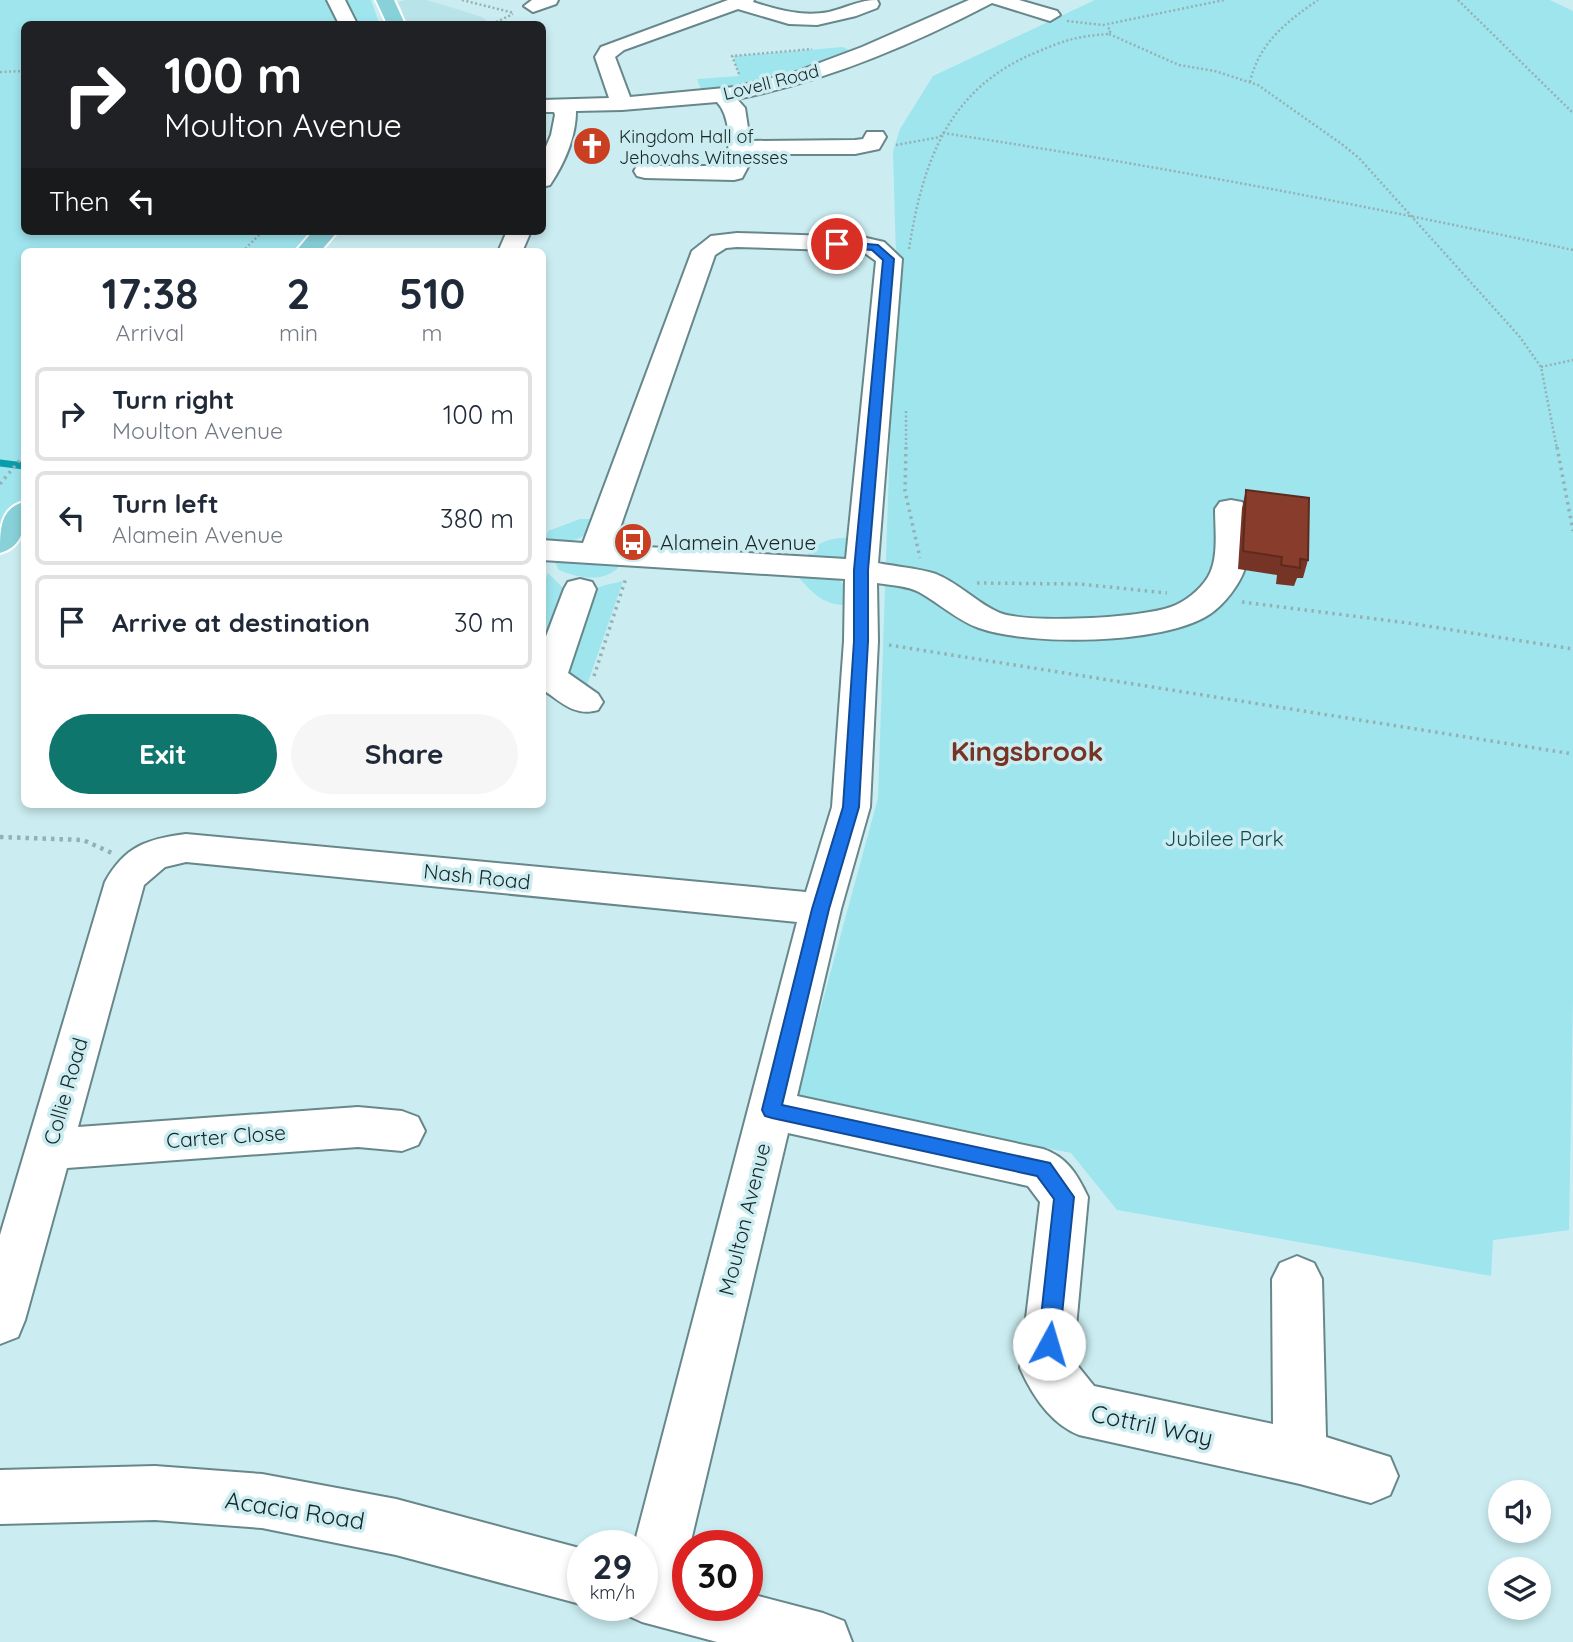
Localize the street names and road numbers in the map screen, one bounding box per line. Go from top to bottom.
street label: Lovell Road [721,59,821,105]
street label: Nash Road [422,857,532,895]
street label: Collie Road [37,1034,93,1148]
street label: Carter Close [165,1119,287,1153]
street label: Moulton Avenue [712,1140,776,1298]
street label: Cottril Way [1088,1397,1216,1453]
street label: Acacia Road [223,1484,367,1536]

